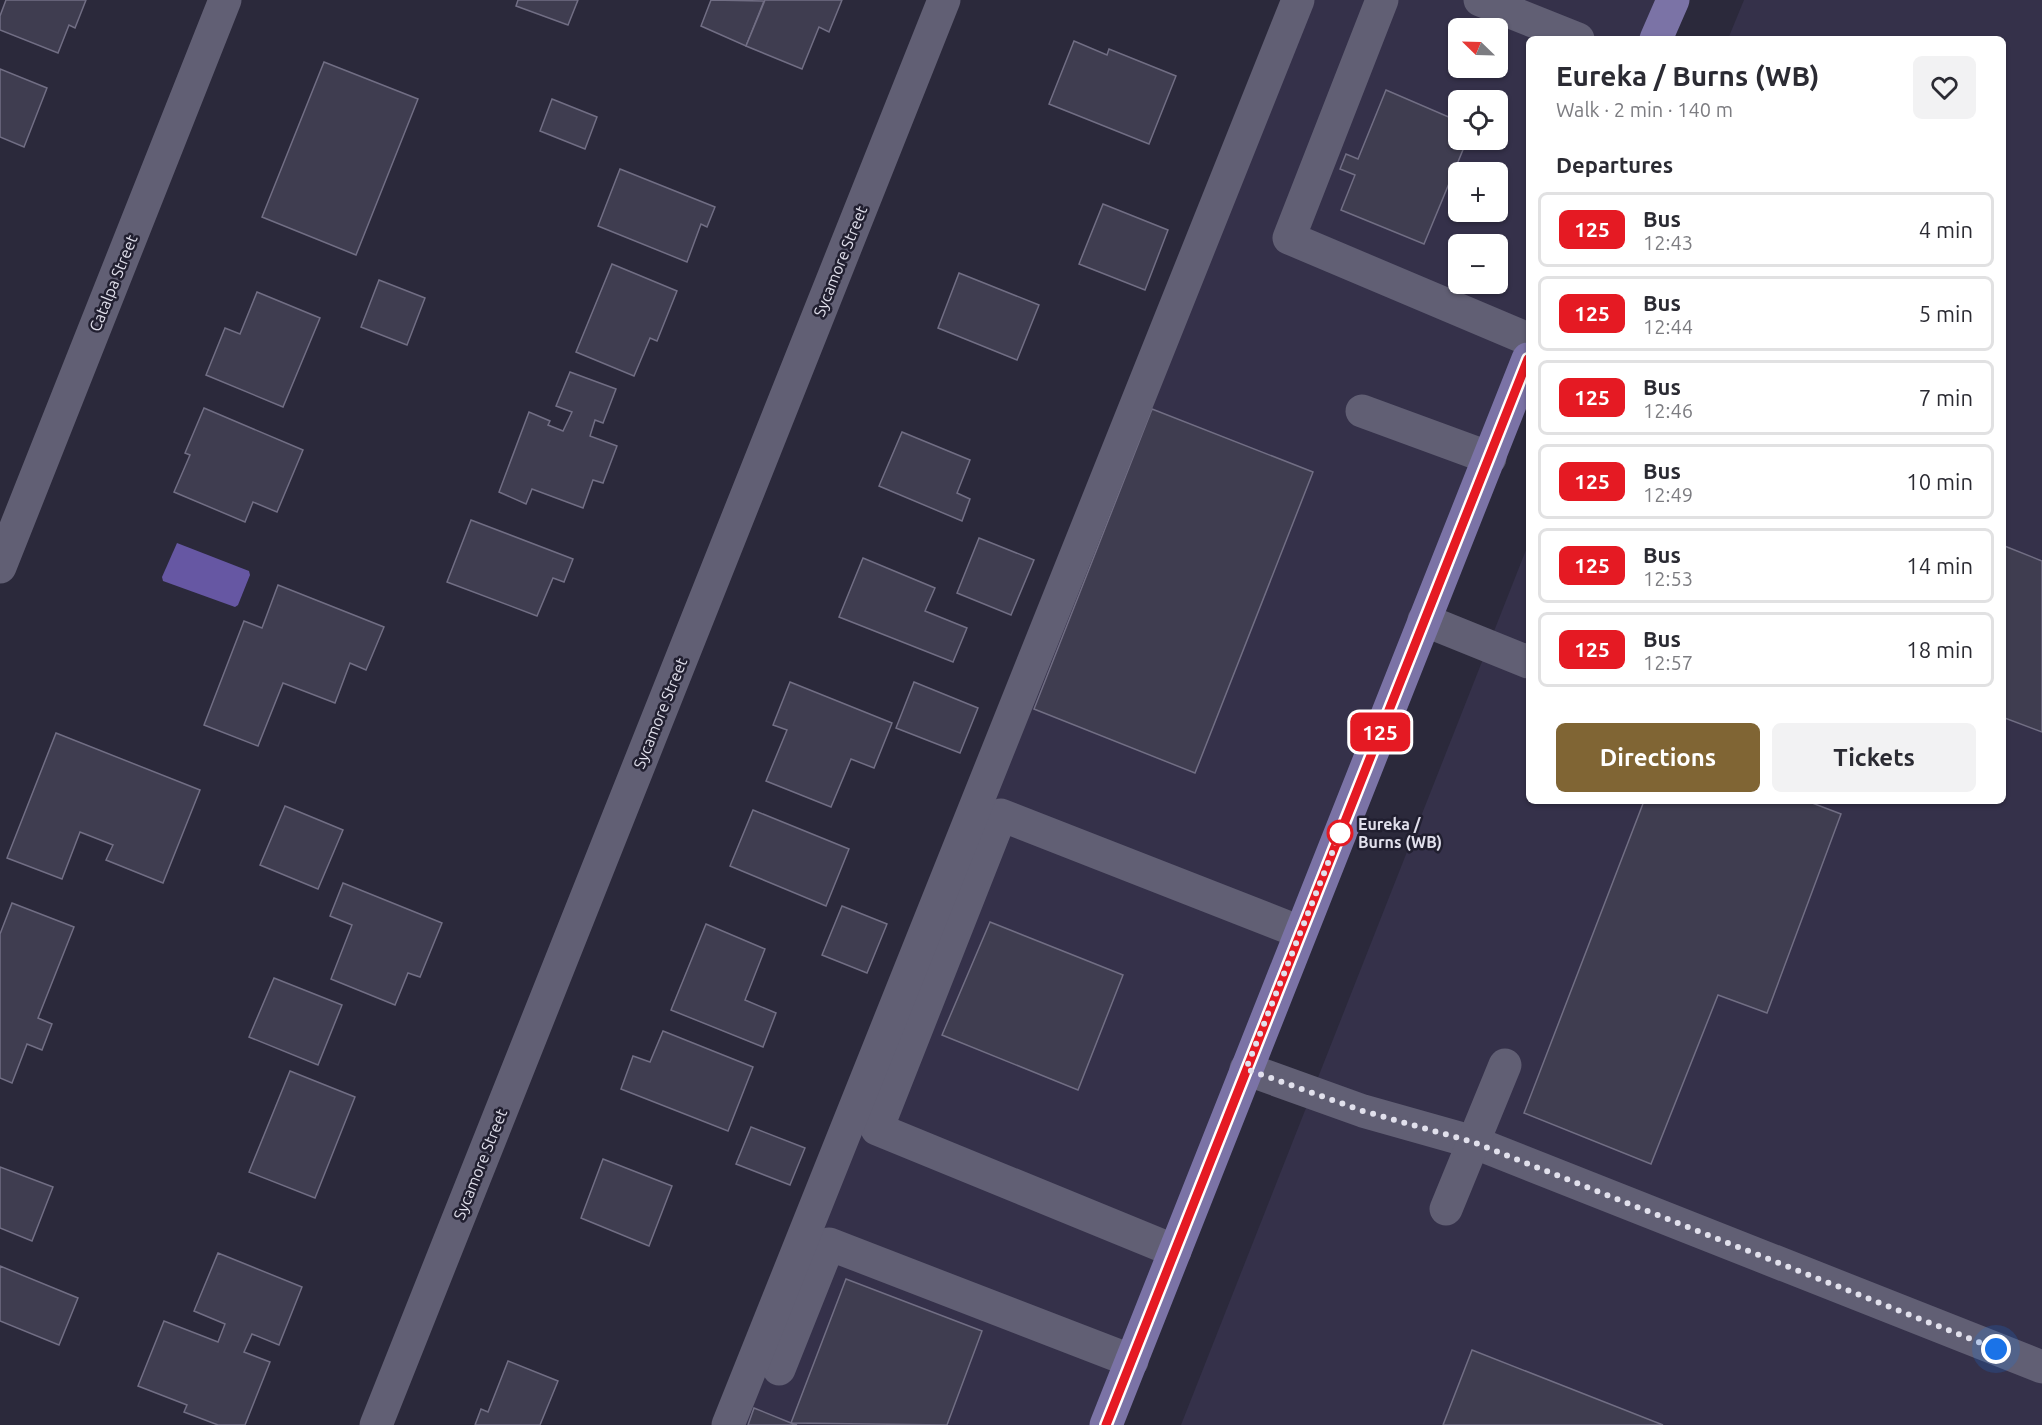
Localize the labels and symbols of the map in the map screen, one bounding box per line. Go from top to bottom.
north arrow [1448,18,1508,78]
street label: Sycamore Street [810,202,871,319]
street label: Catalpa Street [85,231,141,334]
street label: Sycamore Street [630,654,691,771]
line badge: 125 [1346,712,1414,752]
place label: Eureka / Burns (WB) [1358,815,1442,852]
marker: Eureka / Burns (WB) [1327,820,1353,846]
street label: Sycamore Street [450,1105,511,1222]
your location [1981,1334,2011,1364]

